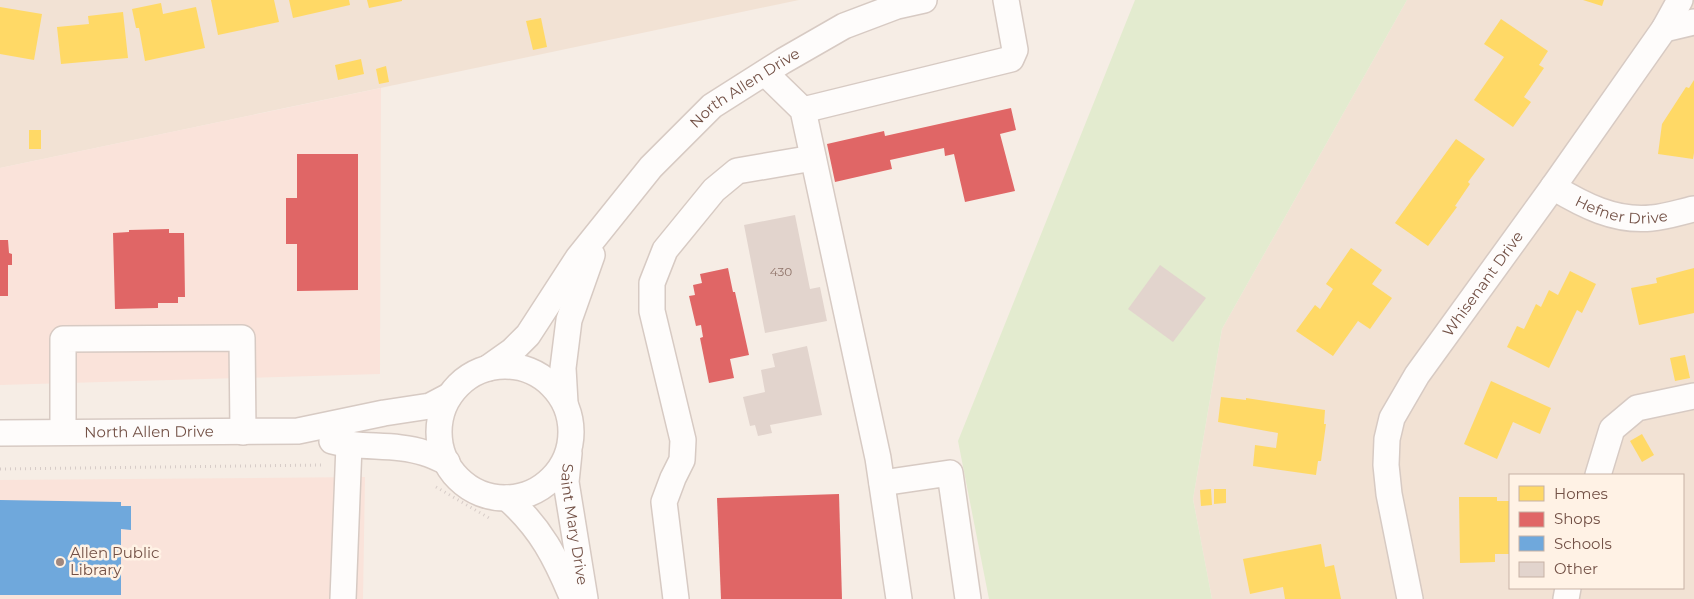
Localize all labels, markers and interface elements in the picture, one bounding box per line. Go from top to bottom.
street label: North Allen Drive [686,43,803,132]
street label: Hefner Drive [1572,191,1669,228]
street label: Whisenant Drive [1438,227,1527,340]
house number: 430 [770,264,792,279]
street label: North Allen Drive [84,422,214,441]
street label: Saint Mary Drive [557,463,593,586]
legend [1509,474,1684,589]
text: Homes [1554,484,1608,503]
text: Shops [1554,509,1600,528]
text: Schools [1554,534,1612,553]
place label: Allen Public Library [70,543,160,579]
marker: Allen Public Library [54,556,66,568]
text: Other [1554,559,1598,578]

